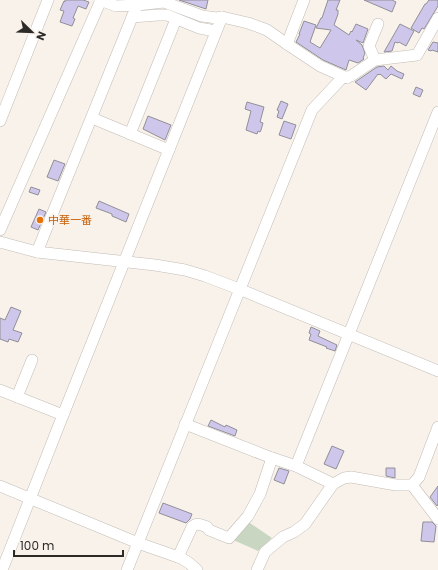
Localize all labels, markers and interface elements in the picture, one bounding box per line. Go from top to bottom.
north arrow [12,12,52,52]
text: N [32,29,50,43]
place label: 中華一番 [48,212,92,228]
marker: 中華一番 [35,215,45,225]
scale bar [14,532,123,558]
text: 100 m [20,537,54,554]

